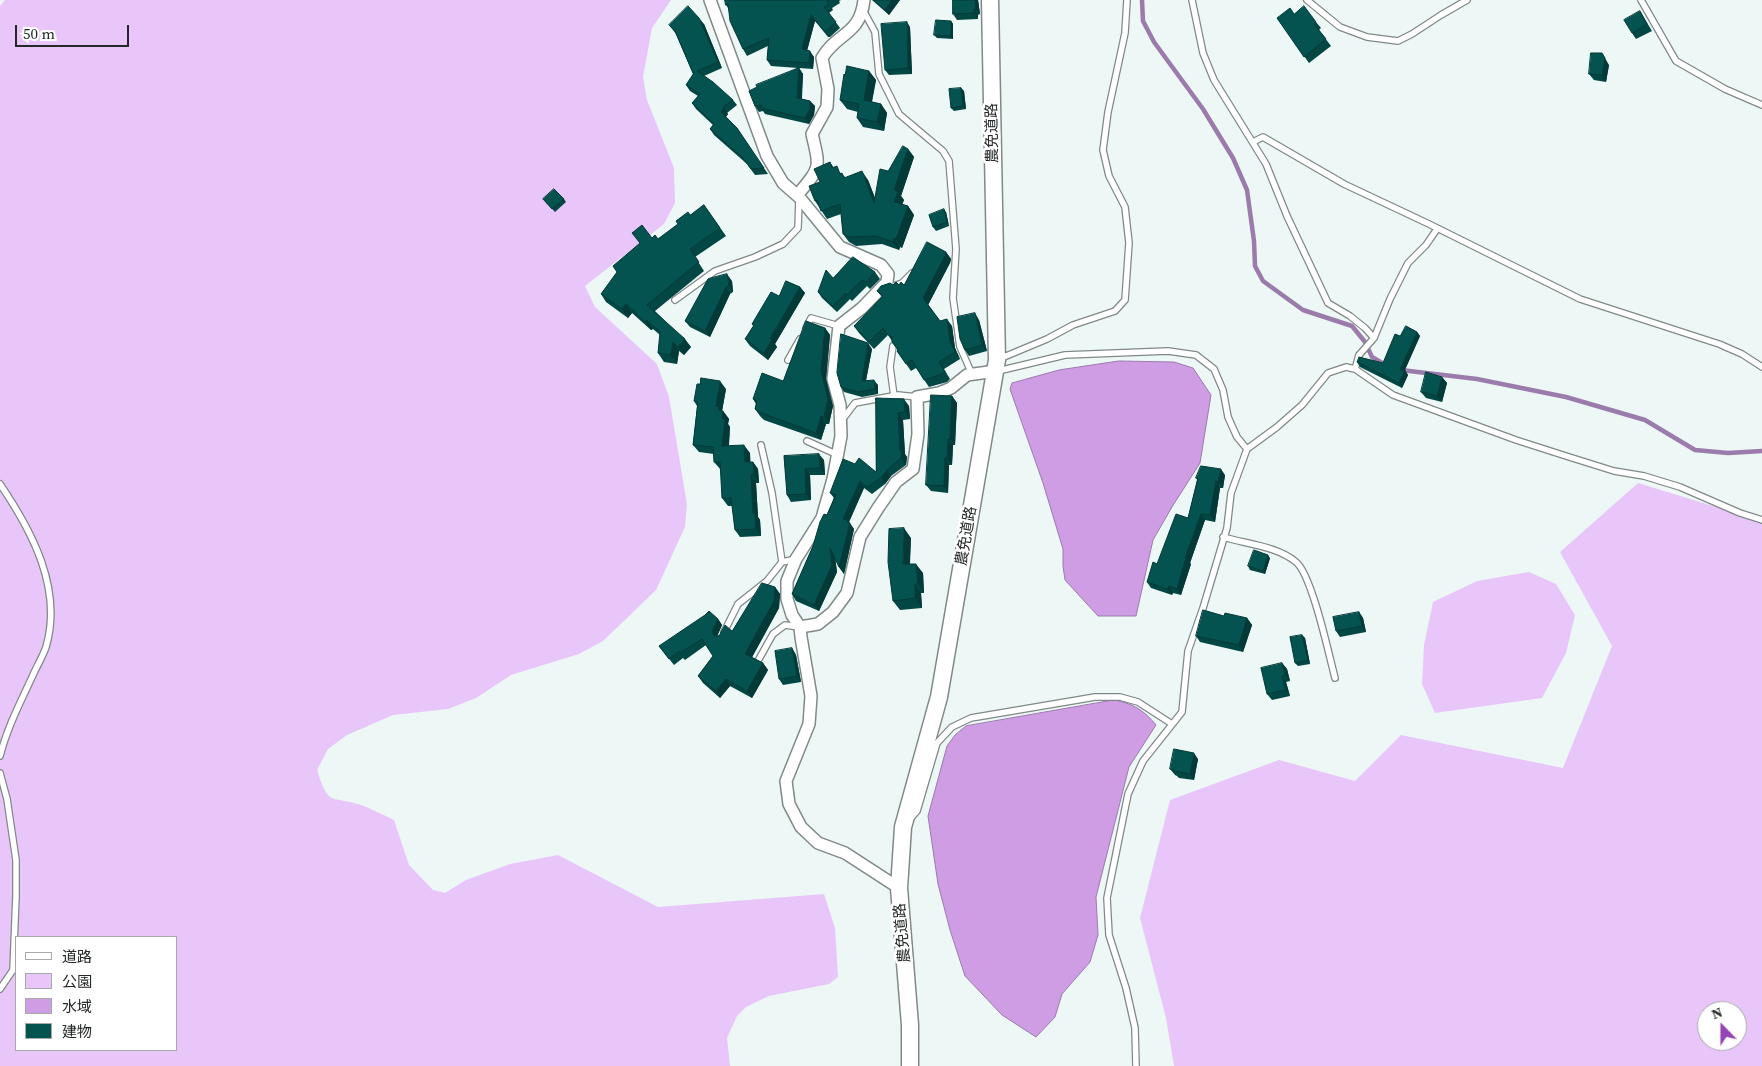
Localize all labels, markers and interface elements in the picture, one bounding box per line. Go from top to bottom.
scale bar [18,15,131,47]
text: 50 m [23,23,55,44]
street label: 農免道路 [983,103,1003,163]
street label: 農免道路 [953,505,981,567]
street label: 農免道路 [891,902,915,964]
legend [15,936,178,1051]
text: 道路 [62,946,92,967]
text: 公園 [62,971,92,992]
text: 水域 [62,996,92,1017]
north arrow [1697,1001,1747,1051]
text: N [1708,1002,1725,1024]
text: 建物 [62,1021,92,1042]

